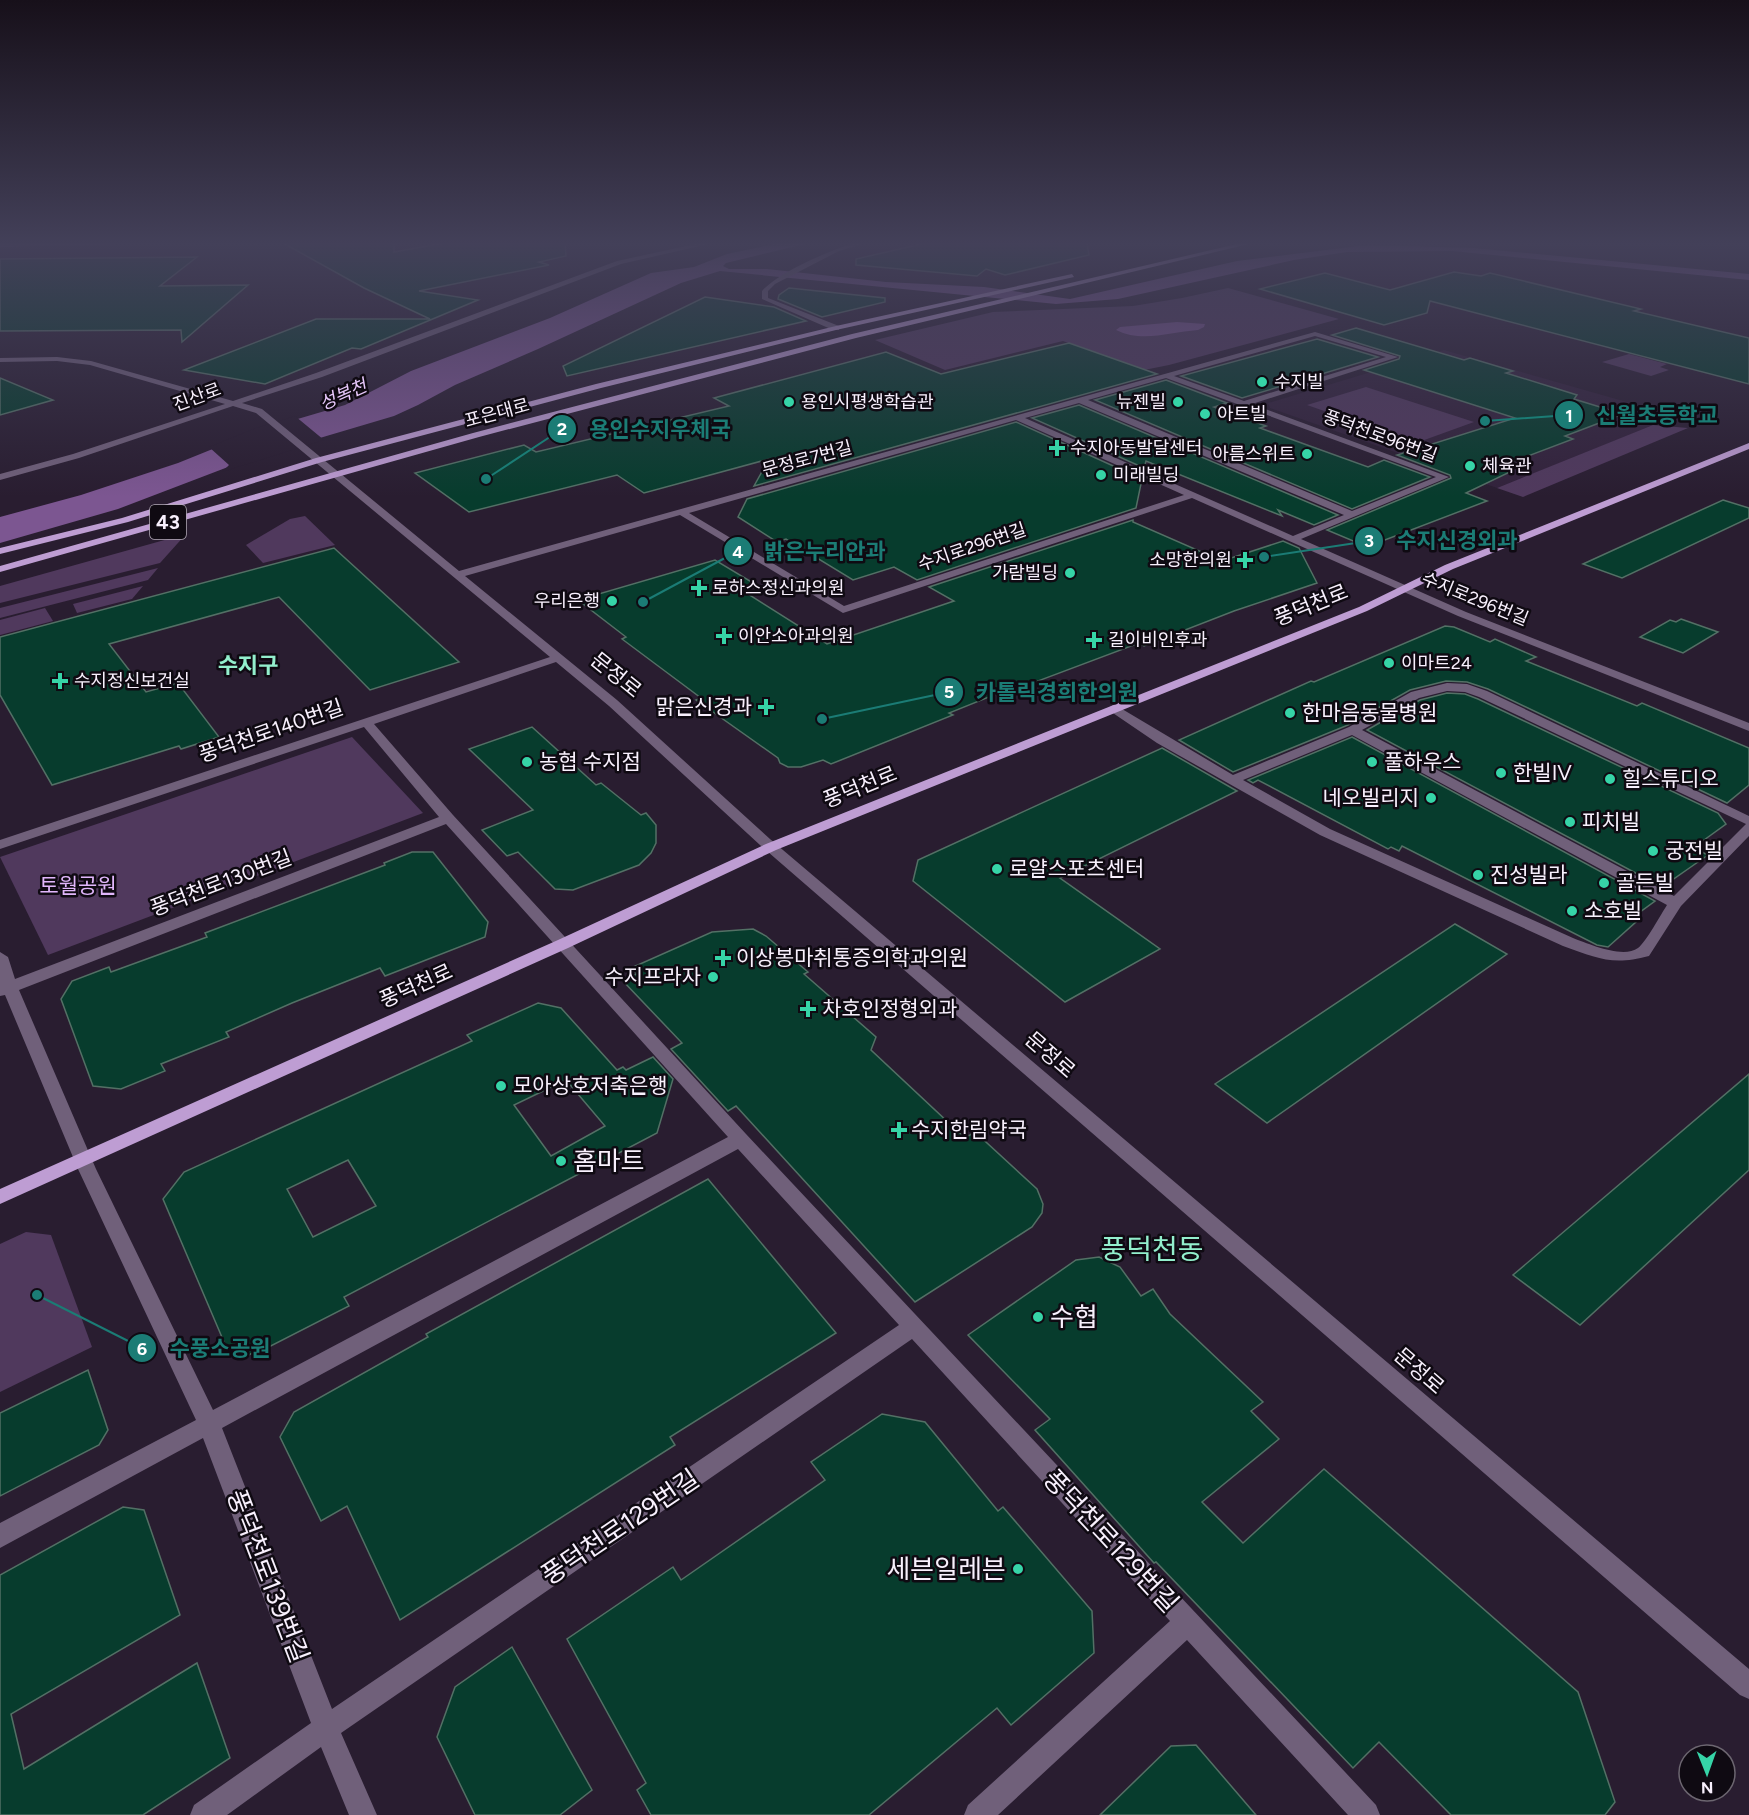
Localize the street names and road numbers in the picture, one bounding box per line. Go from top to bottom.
street label: 진산로 [170,378,224,416]
street label: 포은대로 [462,394,532,432]
street label: 풍덕천로96번길 [1320,405,1440,467]
street label: 문정로7번길 [759,436,855,482]
road number: 43 [150,505,186,539]
street label: 수지로296번길 [915,518,1029,576]
street label: 수지로296번길 [1418,568,1532,630]
street label: 풍덕천로 [1270,578,1351,631]
street label: 문정로 [586,647,647,703]
street label: 풍덕천로140번길 [195,694,346,767]
street label: 풍덕천로 [819,760,900,813]
street label: 풍덕천로130번길 [147,844,295,921]
street label: 풍덕천로 [375,958,456,1013]
street label: 문정로 [1020,1026,1080,1083]
street label: 문정로 [1389,1342,1449,1399]
street label: 풍덕천로129번길 [535,1462,705,1592]
street label: 풍덕천로129번길 [1037,1463,1185,1619]
street label: 풍덕천로139번길 [220,1485,316,1667]

